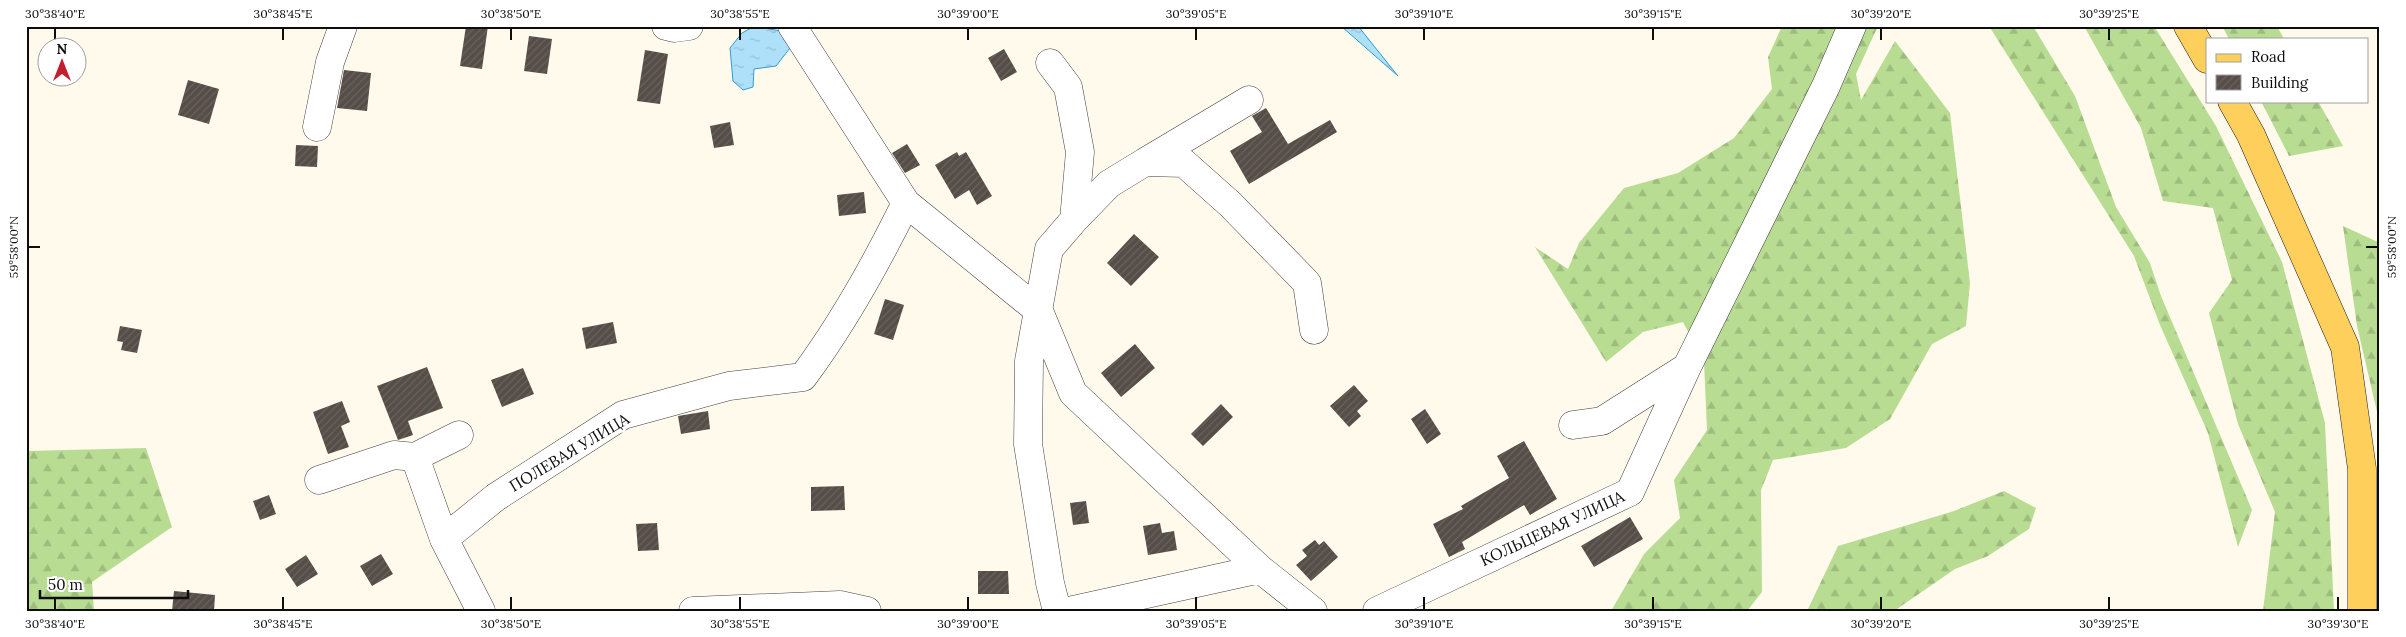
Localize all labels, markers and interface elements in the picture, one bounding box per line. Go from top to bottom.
text: 30°38'40"E [25,6,85,21]
text: 30°38'45"E [253,6,313,21]
text: 30°38'50"E [481,6,541,21]
text: 30°38'55"E [710,6,770,21]
text: 30°39'00"E [937,6,999,21]
text: 30°39'05"E [1166,6,1226,21]
text: 30°39'10"E [1395,6,1453,21]
text: 30°39'15"E [1624,6,1682,21]
text: 30°39'20"E [1851,6,1911,21]
text: 30°39'25"E [2079,6,2139,21]
north arrow [38,38,88,88]
legend [2206,38,2368,102]
text: N [57,40,68,58]
text: Road [2251,47,2286,66]
text: Building [2251,73,2309,92]
text: 59°58'00"N [6,216,21,278]
text: 59°58'00"N [2384,216,2399,278]
street label: ПОЛЕВАЯ УЛИЦА [505,408,633,496]
street label: КОЛЬЦЕВАЯ УЛИЦА [1477,485,1628,570]
scale bar [40,567,188,599]
text: 50 m [48,575,83,594]
text: 30°38'40"E [25,616,85,631]
text: 30°38'45"E [253,616,313,631]
text: 30°38'50"E [481,616,541,631]
text: 30°38'55"E [710,616,770,631]
text: 30°39'00"E [937,616,999,631]
text: 30°39'05"E [1166,616,1226,631]
text: 30°39'10"E [1395,616,1453,631]
text: 30°39'15"E [1624,616,1682,631]
text: 30°39'20"E [1851,616,1911,631]
text: 30°39'25"E [2079,616,2139,631]
text: 30°39'30"E [2308,616,2368,631]

